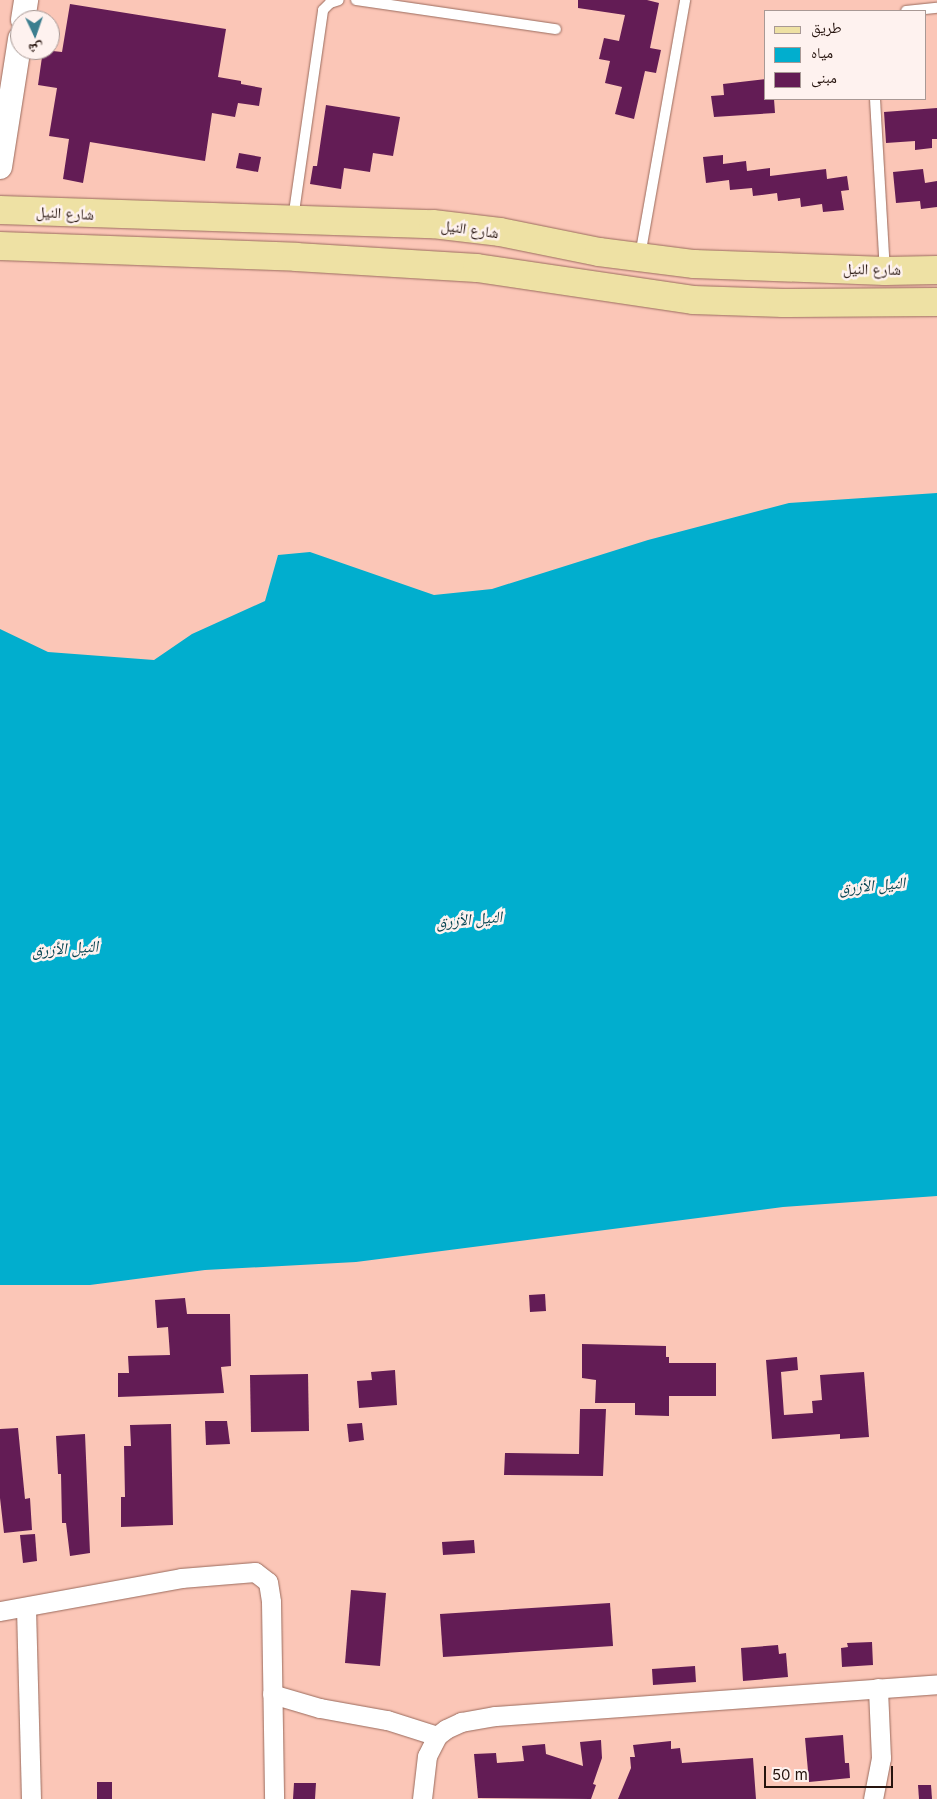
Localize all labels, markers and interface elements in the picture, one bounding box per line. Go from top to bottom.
north arrow [10,10,60,60]
legend [764,10,927,100]
text: طريق [811,18,842,37]
text: ش [28,41,44,58]
text: مياه [811,43,833,62]
text: مبنى [811,68,837,87]
street label: شارع النيل [36,202,94,224]
street label: شارع النيل [440,216,500,242]
street label: شارع النيل [843,259,901,279]
water label: النيل الأزرق [838,873,906,897]
water label: النيل الأزرق [435,907,503,931]
water label: النيل الأزرق [31,936,99,960]
scale bar [767,1756,896,1788]
text: 50 m [772,1765,808,1784]

